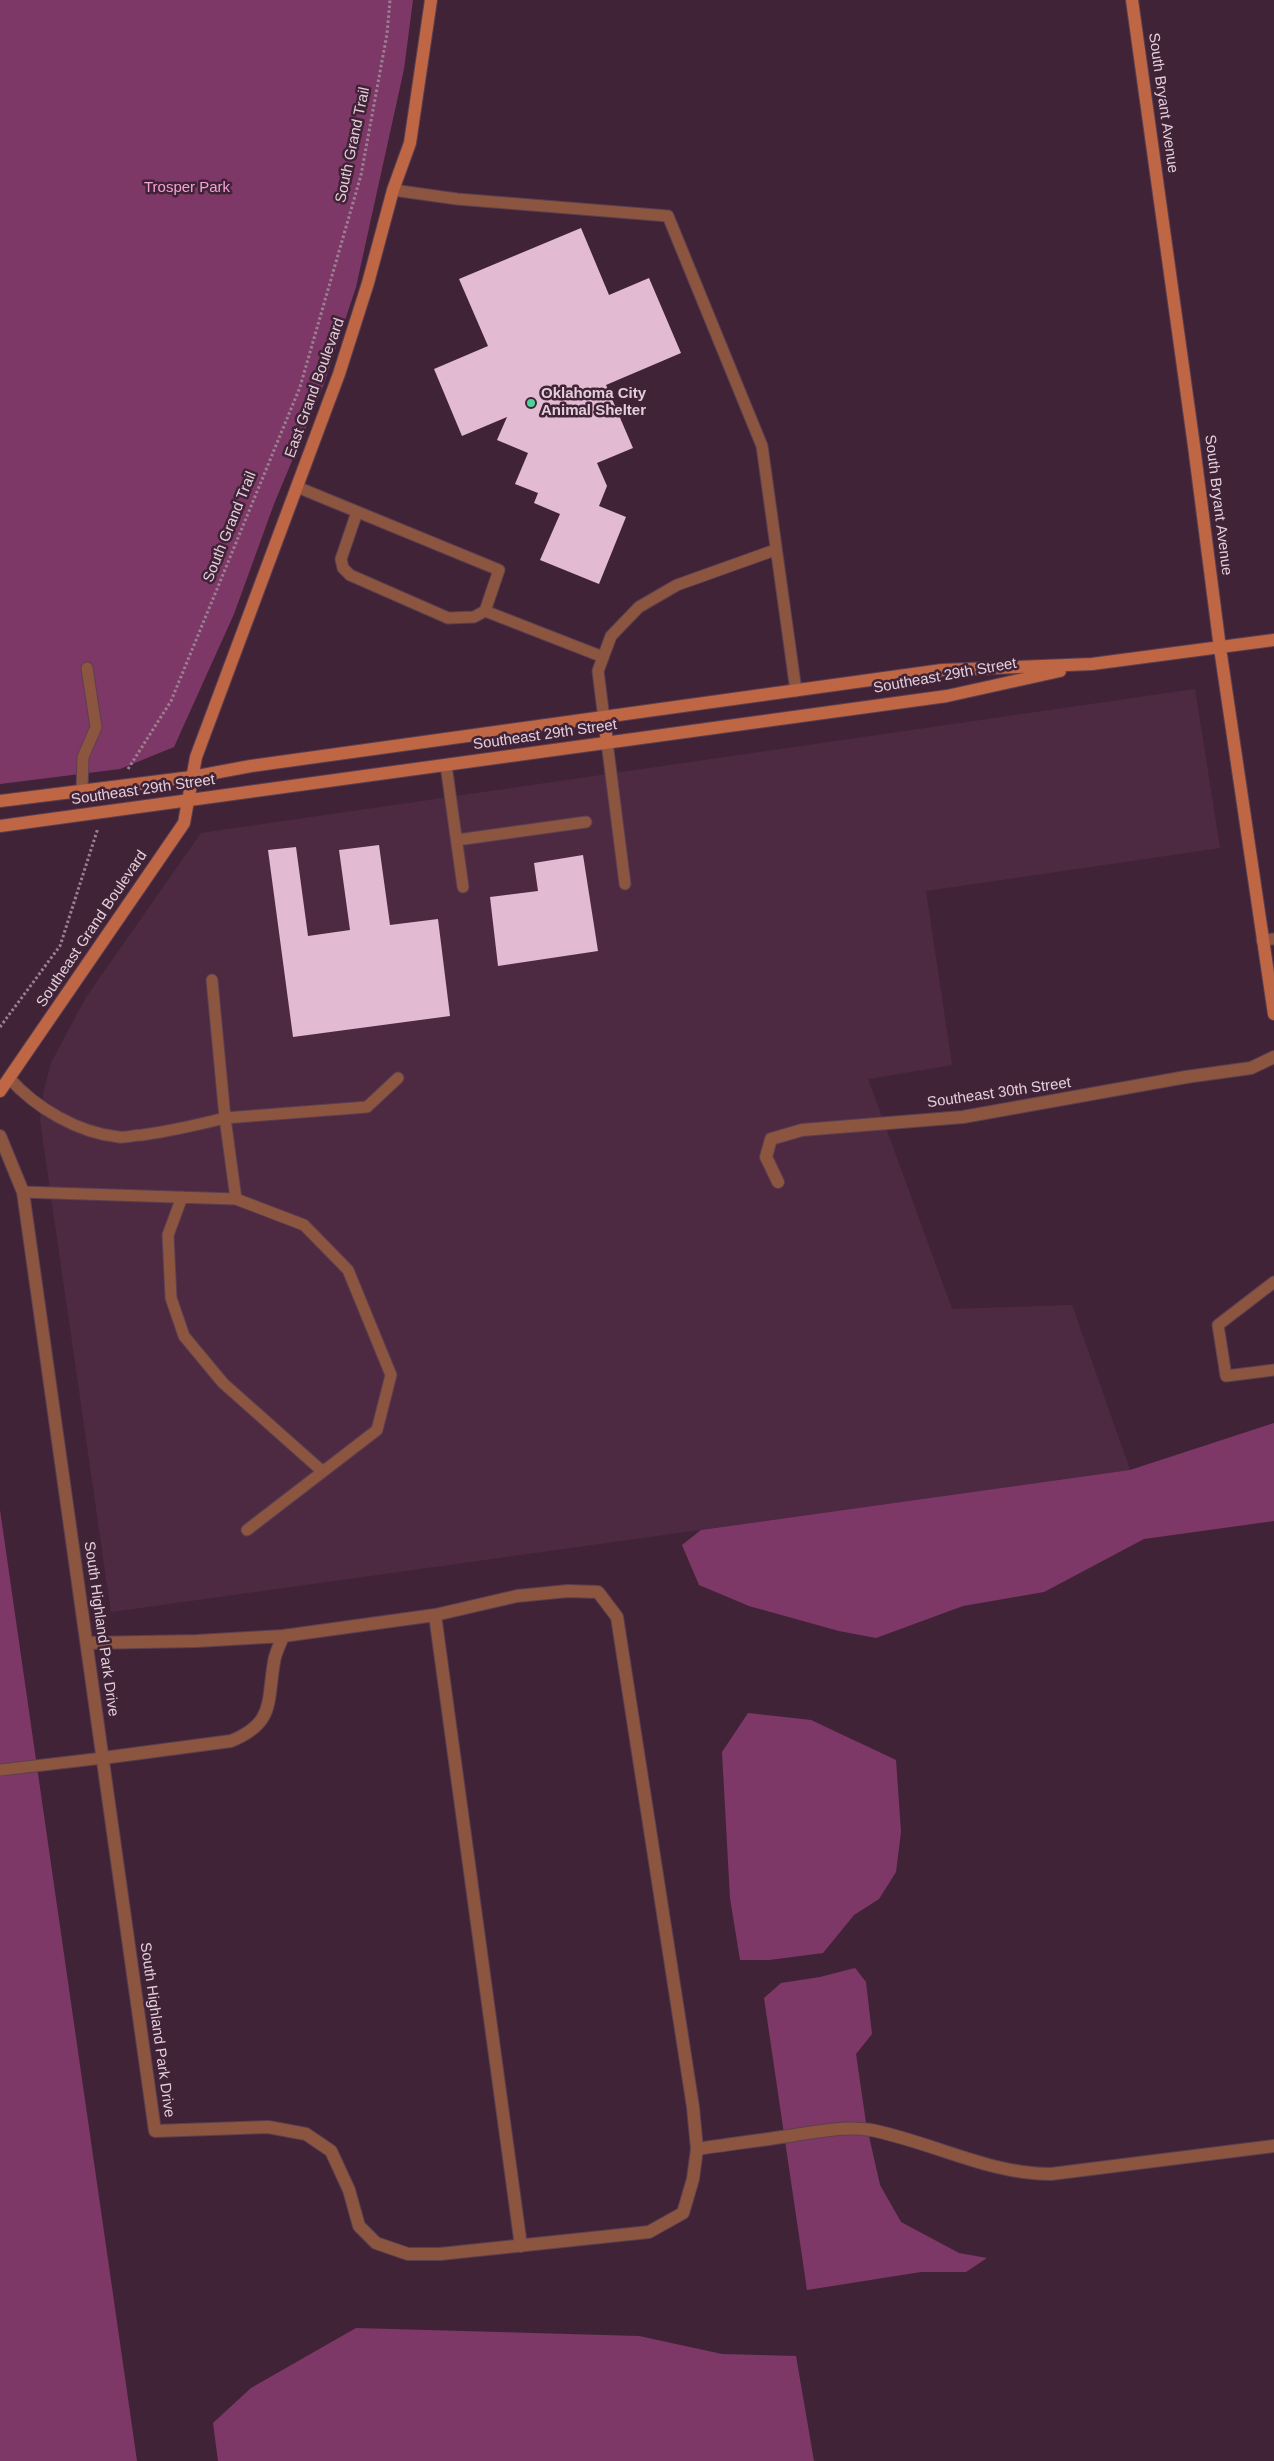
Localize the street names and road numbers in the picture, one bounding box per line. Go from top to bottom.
street label: South Bryant Avenue [1144,32,1182,174]
street label: South Grand Trail [332,86,374,204]
street label: East Grand Boulevard [281,316,349,460]
street label: South Bryant Avenue [1200,434,1236,576]
street label: South Grand Trail [200,469,260,585]
street label: Southeast 29th Street [872,655,1018,697]
street label: Southeast 29th Street [472,716,618,754]
street label: Southeast 29th Street [70,771,216,809]
street label: Southeast Grand Boulevard [33,847,151,1011]
street label: Southeast 30th Street [926,1074,1072,1112]
street label: South Highland Park Drive [80,1540,122,1718]
street label: South Highland Park Drive [136,1941,178,2119]

